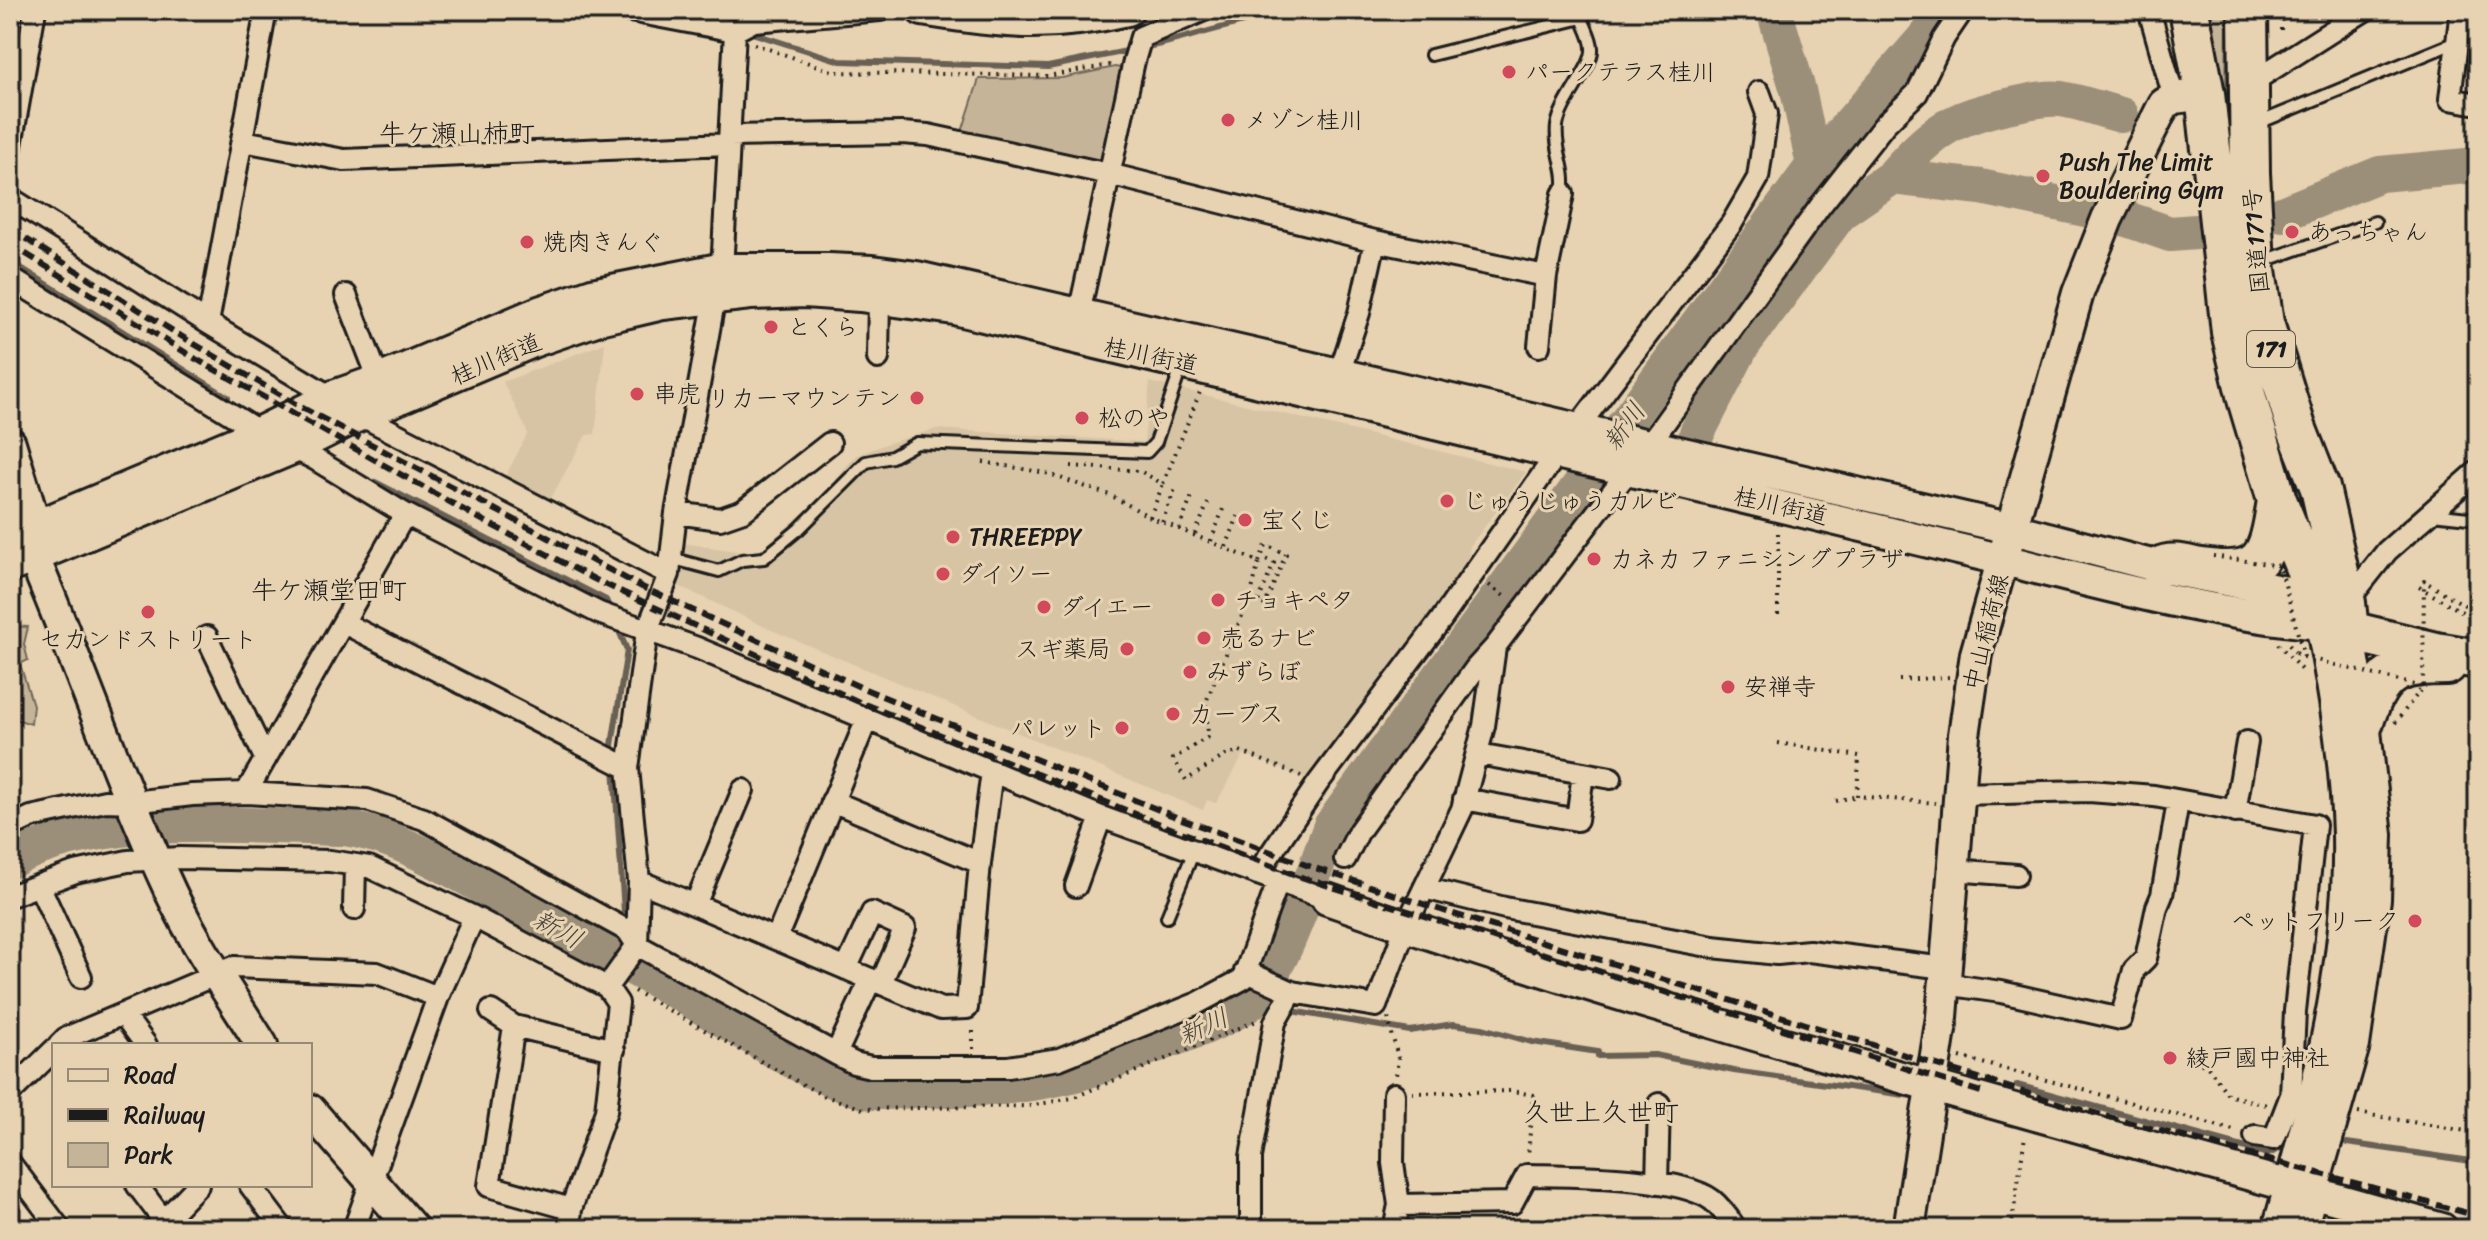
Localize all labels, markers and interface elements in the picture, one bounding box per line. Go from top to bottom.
place label: パークテラス桂川 [1525,51,1716,93]
marker: パークテラス桂川 [1500,63,1518,81]
place label: メゾン桂川 [1244,99,1364,141]
district label: 牛ケ瀬山柿町 [379,110,535,156]
marker: メゾン桂川 [1219,111,1237,129]
place label: Push The Limit Bouldering Gym [2059,141,2224,211]
marker: Push The Limit Bouldering Gym [2034,167,2052,185]
street label: 国道171号 [2230,186,2282,296]
place label: あっちゃん [2308,211,2428,253]
place label: 焼肉きんぐ [543,221,663,263]
marker: あっちゃん [2283,223,2301,241]
marker: 焼肉きんぐ [518,233,536,251]
place label: とくら [787,306,859,348]
marker: とくら [762,318,780,336]
street label: 桂川街道 [444,321,548,397]
street label: 桂川街道 [1100,325,1202,387]
road number: 171 [2247,331,2295,367]
place label: 串虎 [653,373,701,415]
place label: リカーマウンテン [707,377,901,419]
marker: 串虎 [628,385,646,403]
marker: リカーマウンテン [908,389,926,407]
water label: 新川 [1590,391,1658,461]
place label: 松のや [1098,397,1170,439]
marker: 松のや [1073,409,1091,427]
street label: 桂川街道 [1730,475,1832,537]
place label: じゅうじゅうカルビ [1463,480,1678,522]
marker: じゅうじゅうカルビ [1438,492,1456,510]
place label: 宝くじ [1261,499,1333,541]
marker: 宝くじ [1236,511,1254,529]
place label: THREEPPY [969,516,1083,558]
marker: THREEPPY [944,528,962,546]
place label: カネカ ファニシングプラザ [1610,538,1904,580]
marker: カネカ ファニシングプラザ [1585,550,1603,568]
place label: ダイソー [959,553,1053,595]
marker: ダイソー [934,565,952,583]
district label: 牛ケ瀬堂田町 [251,567,407,613]
street label: 中山稲荷線 [1951,569,2021,695]
place label: チョキペタ [1234,579,1354,621]
place label: ダイエー [1060,586,1154,628]
marker: チョキペタ [1209,591,1227,609]
marker: ダイエー [1035,598,1053,616]
marker: セカンドストリート [139,603,157,621]
place label: 売るナビ [1220,617,1316,659]
place label: セカンドストリート [39,618,257,660]
place label: スギ薬局 [1015,628,1111,670]
marker: 売るナビ [1195,629,1213,647]
marker: スギ薬局 [1118,640,1136,658]
place label: みずらぼ [1206,651,1301,693]
marker: みずらぼ [1181,663,1199,681]
place label: 安禅寺 [1744,666,1816,708]
marker: 安禅寺 [1719,678,1737,696]
place label: カーブス [1189,693,1284,735]
marker: カーブス [1164,705,1182,723]
place label: パレット [1010,707,1106,749]
marker: パレット [1113,719,1131,737]
water label: 新川 [524,896,592,962]
place label: ペットフリーク [2231,900,2399,942]
marker: ペットフリーク [2406,912,2424,930]
water label: 新川 [1170,994,1236,1058]
place label: 綾戸國中神社 [2186,1037,2330,1079]
legend [52,1043,312,1187]
marker: 綾戸國中神社 [2161,1049,2179,1067]
text: Road [124,1054,178,1096]
district label: 久世上久世町 [1523,1089,1679,1135]
text: Railway [124,1094,206,1136]
text: Park [124,1134,173,1176]

